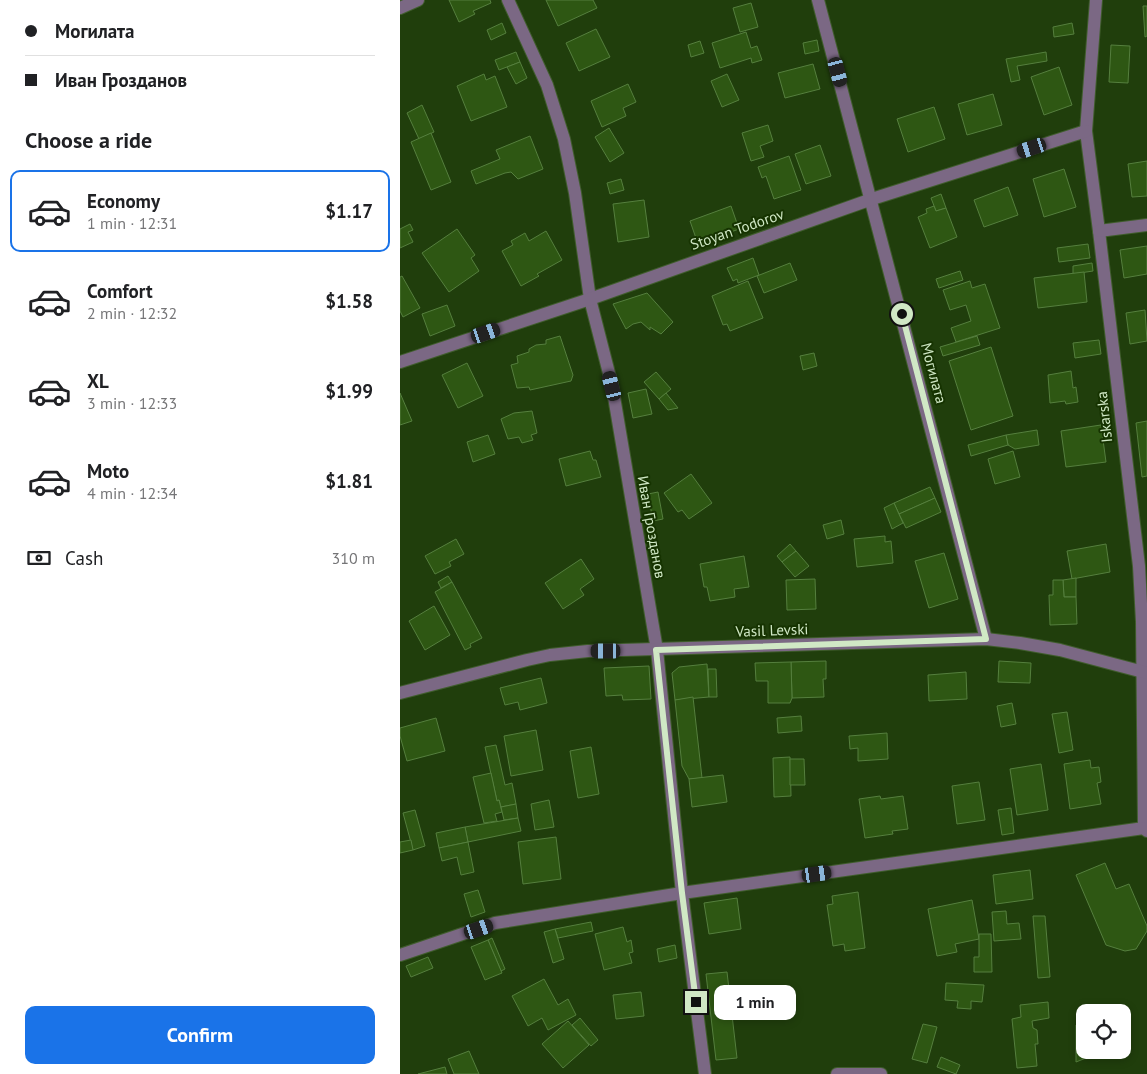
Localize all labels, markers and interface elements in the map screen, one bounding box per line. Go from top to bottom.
text: Могилата [55,19,134,43]
car [826,56,849,88]
text: Иван Грозданов [55,68,187,92]
text: Choose a ride [25,126,152,154]
car [1015,136,1048,160]
icon: car [27,189,72,234]
text: Economy [87,189,160,213]
text: $1.17 [325,199,373,223]
street label: Stoyan Todorov [688,204,787,254]
text: 1 min · 12:31 [87,213,177,233]
icon: car [27,279,72,324]
text: Comfort [87,279,153,303]
text: $1.58 [325,289,373,313]
text: 2 min · 12:32 [87,303,177,323]
route start [891,303,913,325]
car [469,321,502,345]
street label: Могилата [917,341,951,405]
icon: car [27,369,72,414]
text: XL [87,369,109,393]
car [601,370,622,402]
text: $1.99 [325,379,373,403]
street label: Iskarska [1092,390,1116,444]
text: 3 min · 12:33 [87,393,177,413]
icon: car [27,459,72,504]
text: Moto [87,459,129,483]
text: $1.81 [325,469,373,493]
street label: Иван Грозданов [634,474,670,580]
text: 4 min · 12:34 [87,483,177,503]
icon: cash [25,544,53,572]
text: Cash [65,546,103,570]
text: 310 m [332,548,375,568]
street label: Vasil Levski [734,619,809,641]
car [591,644,621,659]
car [801,864,832,884]
car [462,917,495,941]
callout: 1 min [714,984,796,1020]
route end [685,991,707,1013]
text: 1 min [735,992,775,1012]
map controls [1076,1004,1131,1059]
button: locate [1076,1004,1131,1059]
button: Confirm [25,1006,375,1064]

